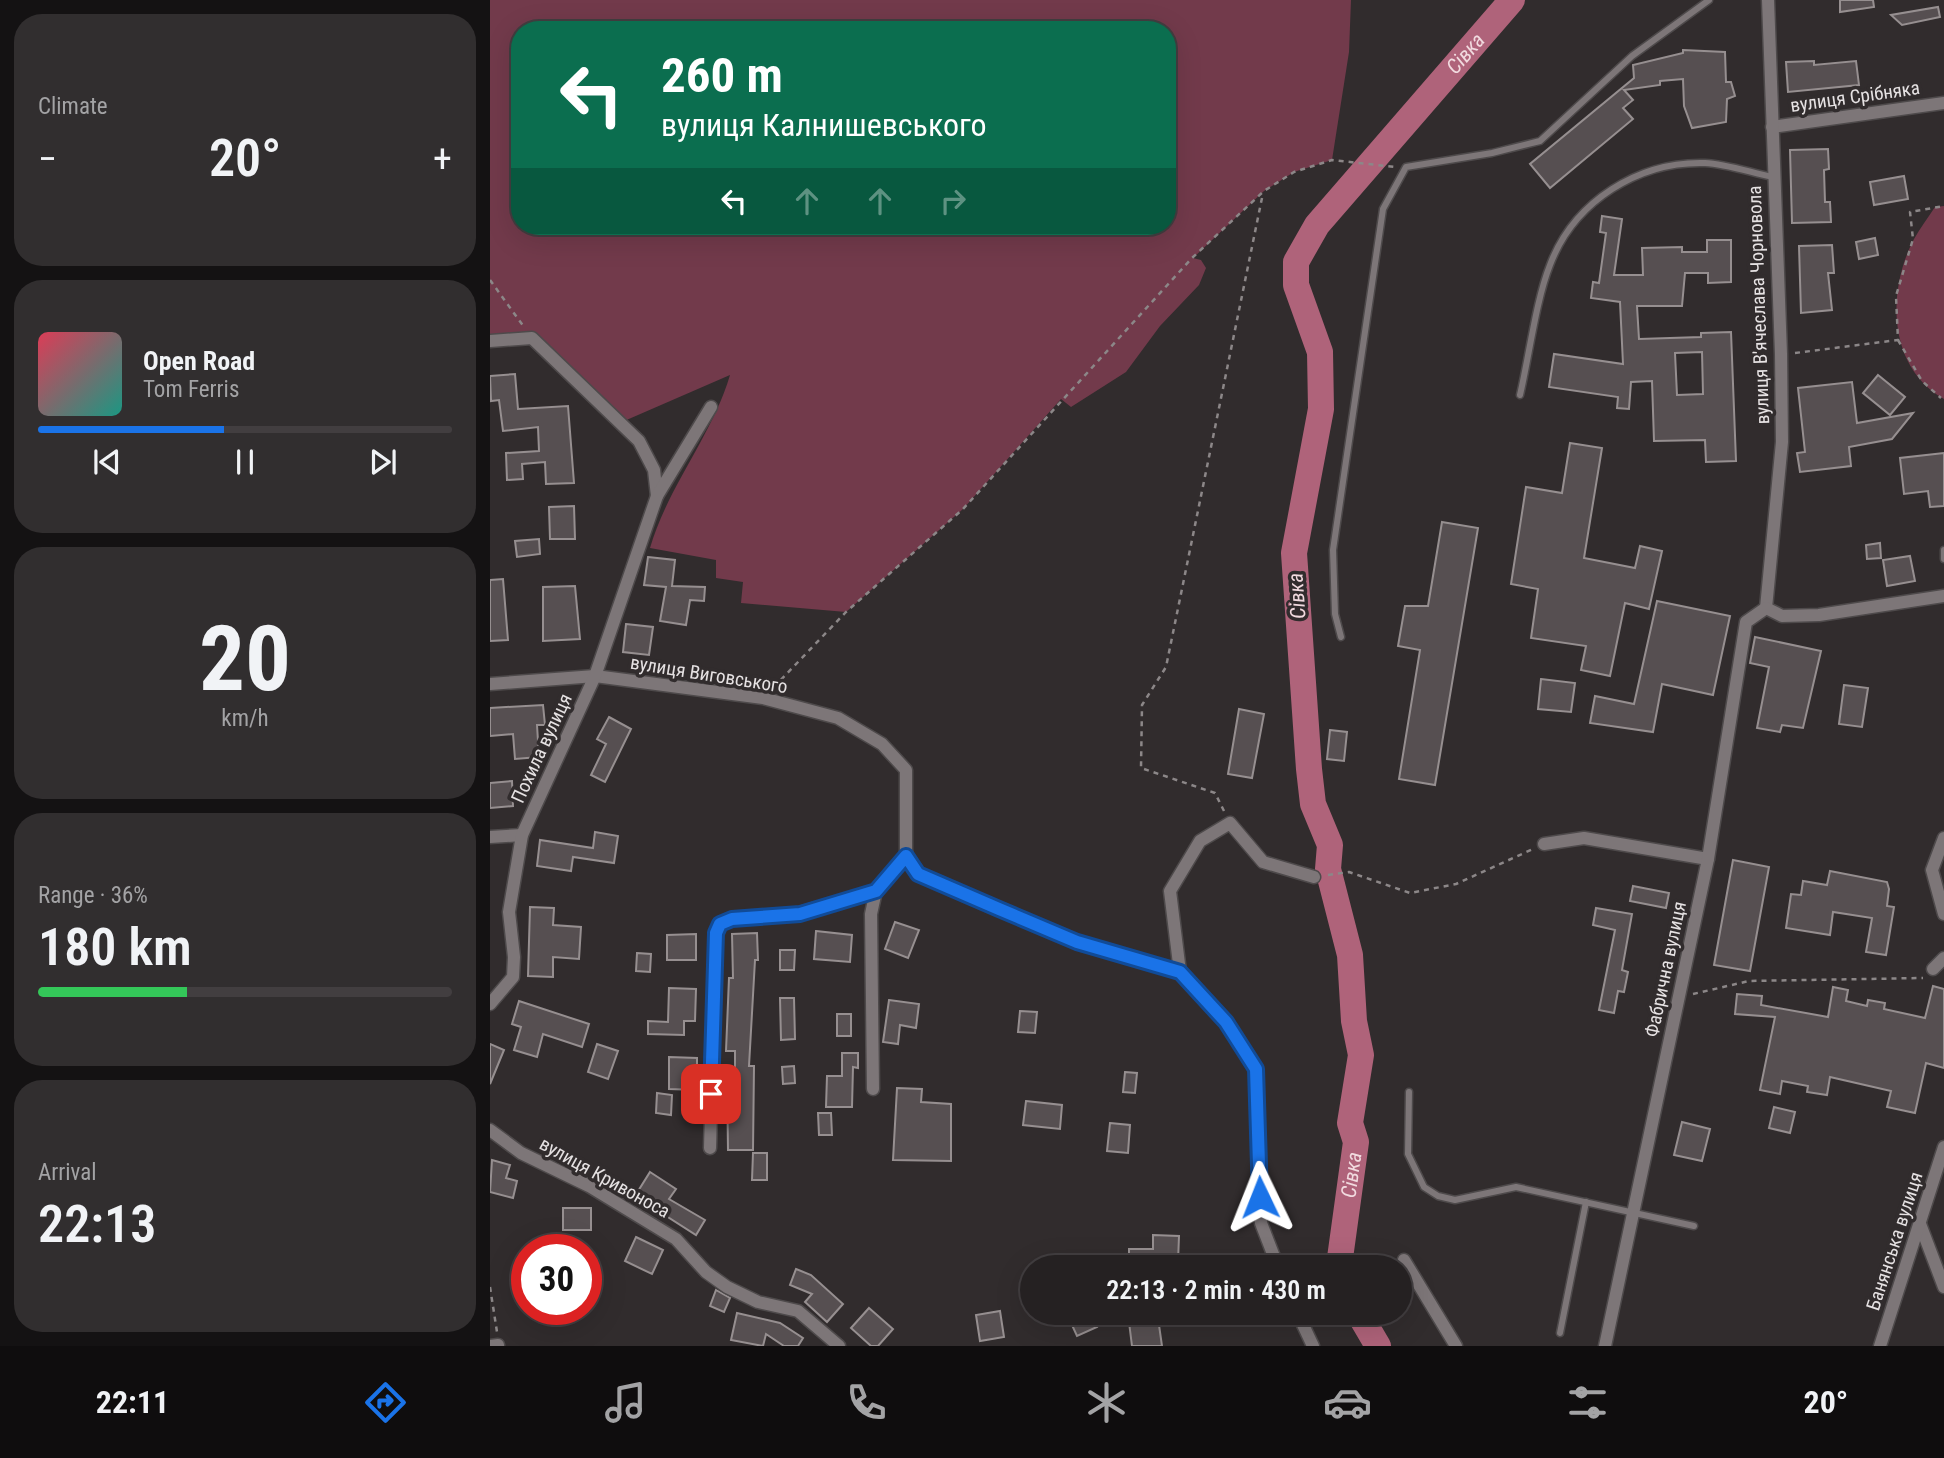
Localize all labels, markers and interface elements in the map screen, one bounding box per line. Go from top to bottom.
water label: Сівка [1441,28,1490,79]
text: 260 m [661,47,783,104]
icon: left [546,49,637,140]
street label: вулиця Срібняка [1789,76,1921,117]
text: Climate [38,93,108,120]
text: вулиця Калнишевського [661,106,987,144]
text: 20° [209,128,281,189]
text: − [38,137,57,181]
text: + [433,137,452,181]
icon: left [715,182,753,220]
icon: ahead [788,182,826,220]
icon: ahead [861,182,899,220]
icon: right [934,182,972,220]
street label: вулиця В'ячеслава Чорновола [1743,185,1774,425]
text: Open Road [143,346,255,376]
text: Tom Ferris [143,376,239,403]
icon: previous [88,443,126,481]
icon: pause [226,443,264,481]
icon: next [364,443,402,481]
water label: Сівка [1283,572,1311,620]
text: 20 [199,606,291,712]
street label: вулиця Виговського [629,651,789,698]
street label: Похила вулиця [506,690,577,807]
text: km/h [221,705,269,732]
text: Range · 36% [38,882,148,909]
street label: Фабрична вулиця [1640,899,1691,1039]
text: 180 km [38,917,192,978]
pin [681,1064,741,1124]
icon: arrive [692,1075,730,1113]
street label: вулиця Кривоноса [535,1132,674,1223]
water label: Сівка [1336,1151,1366,1199]
text: Arrival [38,1159,97,1186]
position arrow [1223,1160,1297,1234]
street label: Банянська вулиця [1861,1169,1928,1313]
text: 22:13 [38,1194,156,1255]
speed limit sign: 30 [511,1234,602,1325]
text: 22:13 · 2 min · 430 m [1106,1275,1326,1305]
icon: directions [361,1378,410,1427]
icon: music [601,1378,650,1427]
icon: phone [842,1378,891,1427]
icon: climate [1082,1378,1131,1427]
icon: car [1323,1378,1372,1427]
icon: filters [1563,1378,1612,1427]
text: 22:11 [96,1383,169,1421]
text: 20° [1803,1383,1848,1421]

